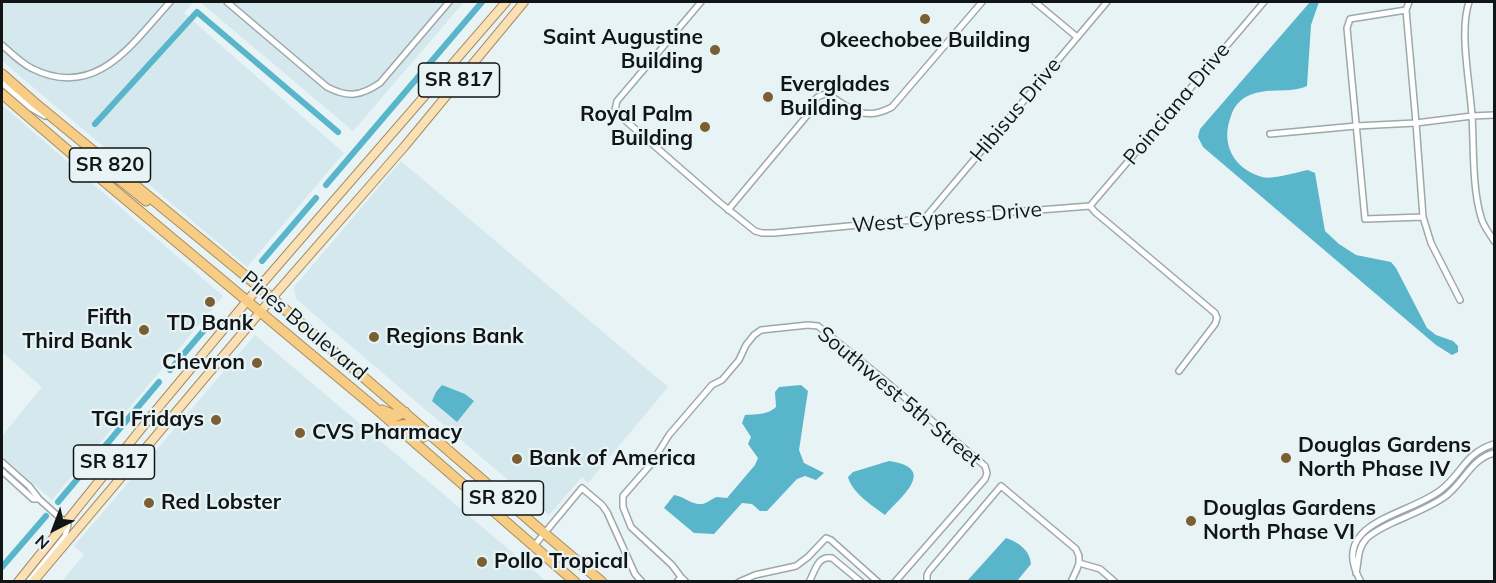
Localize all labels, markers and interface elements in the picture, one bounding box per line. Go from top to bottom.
marker: Okeechobee Building [918,12,932,26]
place label: Saint Augustine Building [543,25,703,75]
place label: Okeechobee Building [820,28,1030,54]
street label: Poinciana Drive [1119,38,1235,170]
marker: Saint Augustine Building [708,43,722,57]
street label: Hibisus Drive [965,53,1067,167]
road number: SR 817 [418,63,500,97]
place label: Everglades Building [780,72,890,122]
marker: Everglades Building [761,90,775,104]
place label: Royal Palm Building [580,102,693,152]
marker: Royal Palm Building [698,120,712,134]
road number: SR 820 [70,148,150,182]
street label: West Cypress Drive [851,197,1043,239]
street label: Pines Boulevard [236,266,372,386]
marker: TD Bank [203,295,217,309]
place label: Fifth Third Bank [22,305,132,355]
place label: TD Bank [167,311,253,337]
street label: Southwest 5th Street [812,321,986,473]
marker: Fifth Third Bank [137,323,151,337]
place label: Regions Bank [386,324,524,350]
marker: Regions Bank [367,330,381,344]
place label: Chevron [162,350,245,376]
marker: Chevron [250,356,264,370]
place label: TGI Fridays [91,407,204,433]
marker: TGI Fridays [209,413,223,427]
place label: CVS Pharmacy [312,420,462,446]
marker: CVS Pharmacy [293,426,307,440]
place label: Douglas Gardens North Phase IV [1298,433,1471,483]
road number: SR 817 [74,445,154,479]
place label: Bank of America [529,446,696,472]
marker: Douglas Gardens North Phase IV [1279,451,1293,465]
marker: Bank of America [510,452,524,466]
road number: SR 820 [462,481,544,515]
place label: Red Lobster [161,490,281,516]
marker: Red Lobster [142,496,156,510]
place label: Douglas Gardens North Phase VI [1203,496,1376,546]
north arrow [24,499,84,559]
marker: Douglas Gardens North Phase VI [1184,514,1198,528]
text: N [31,531,53,554]
place label: Pollo Tropical [494,549,628,575]
marker: Pollo Tropical [475,555,489,569]

